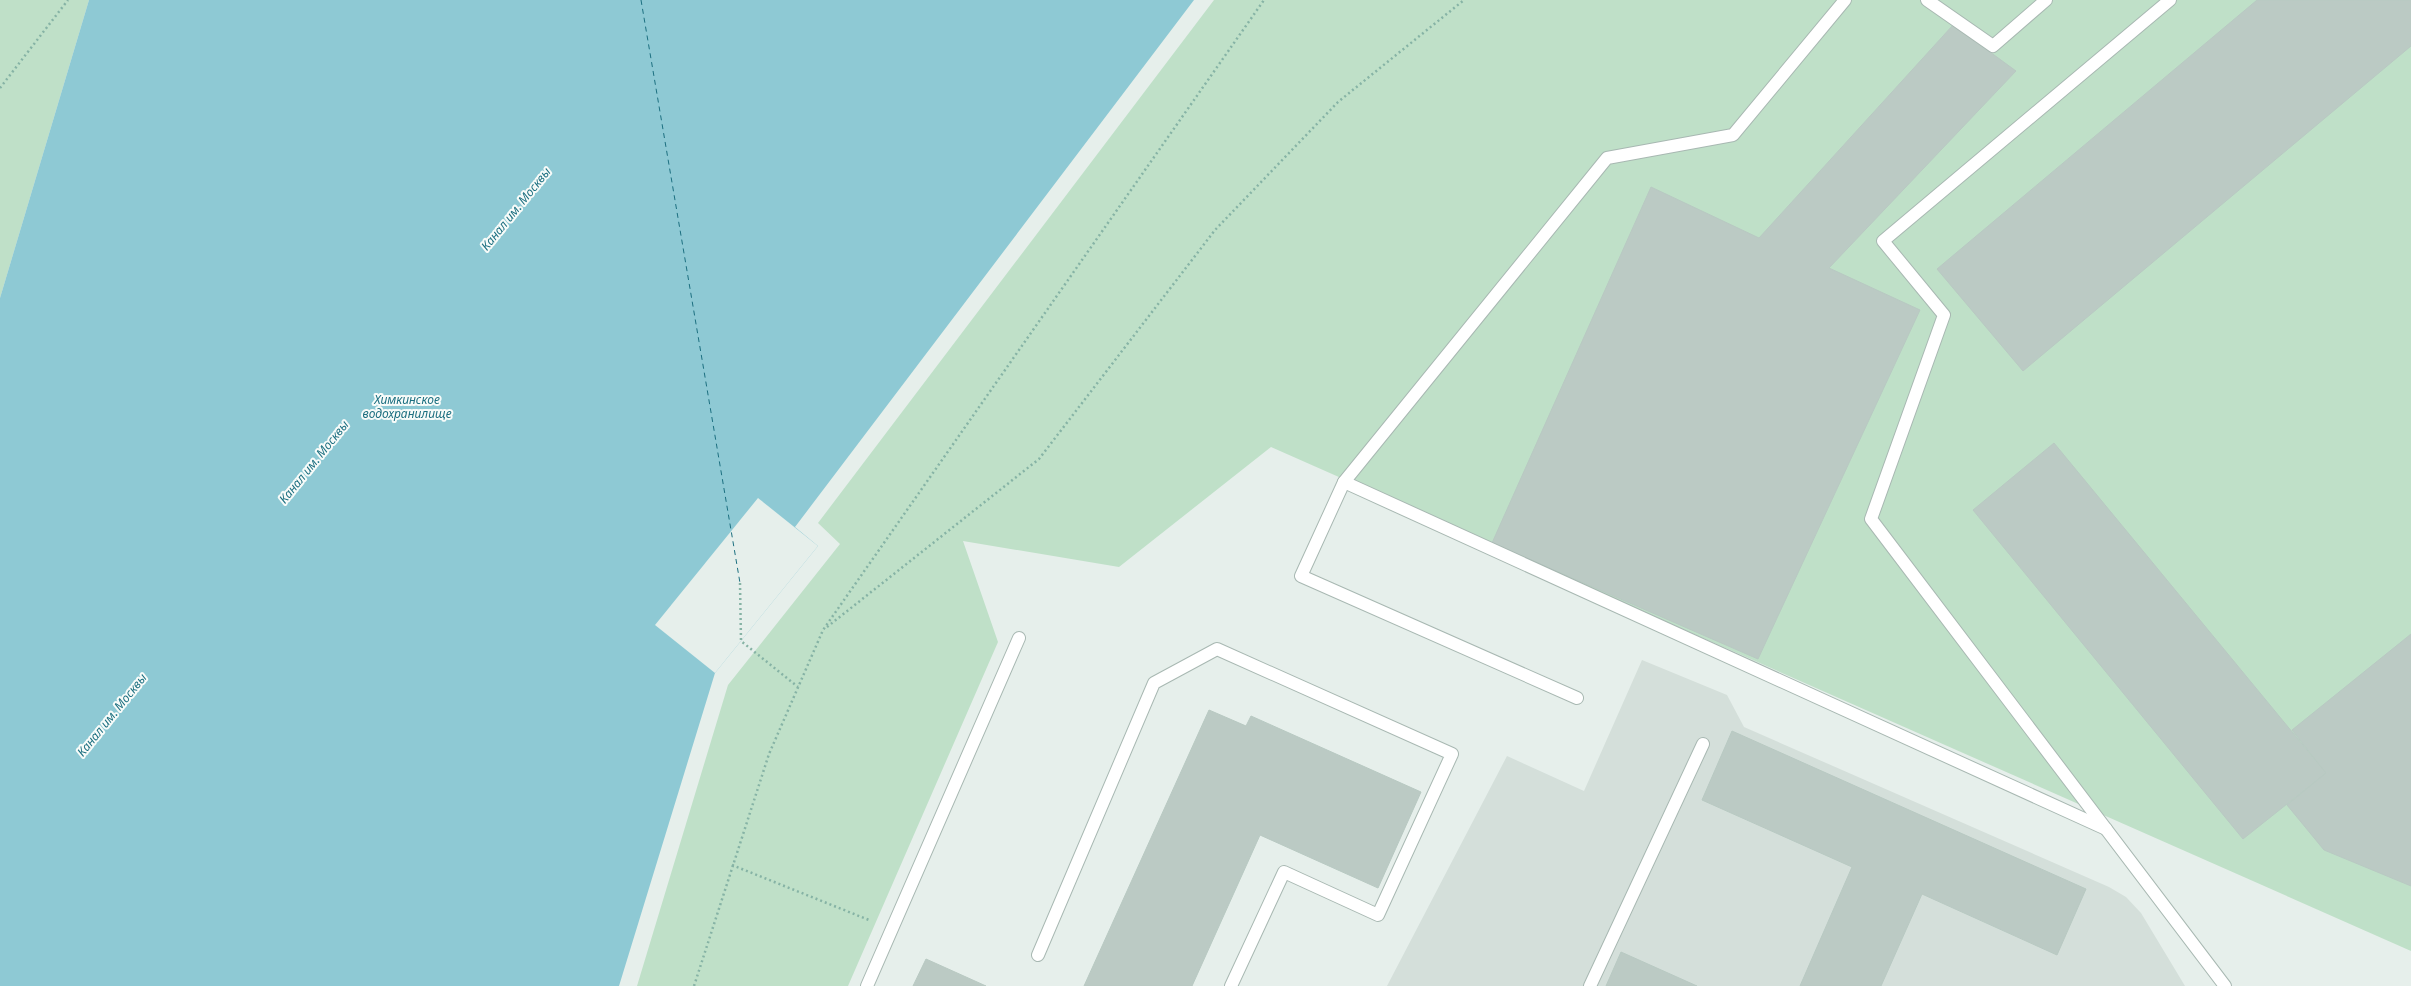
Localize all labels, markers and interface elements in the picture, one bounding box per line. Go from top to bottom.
water label: Канал им. Москвы [477,164,554,254]
water label: Химкинское водохранилище [362,391,452,422]
water label: Канал им. Москвы [275,417,352,507]
water label: Канал им. Москвы [73,670,150,760]

